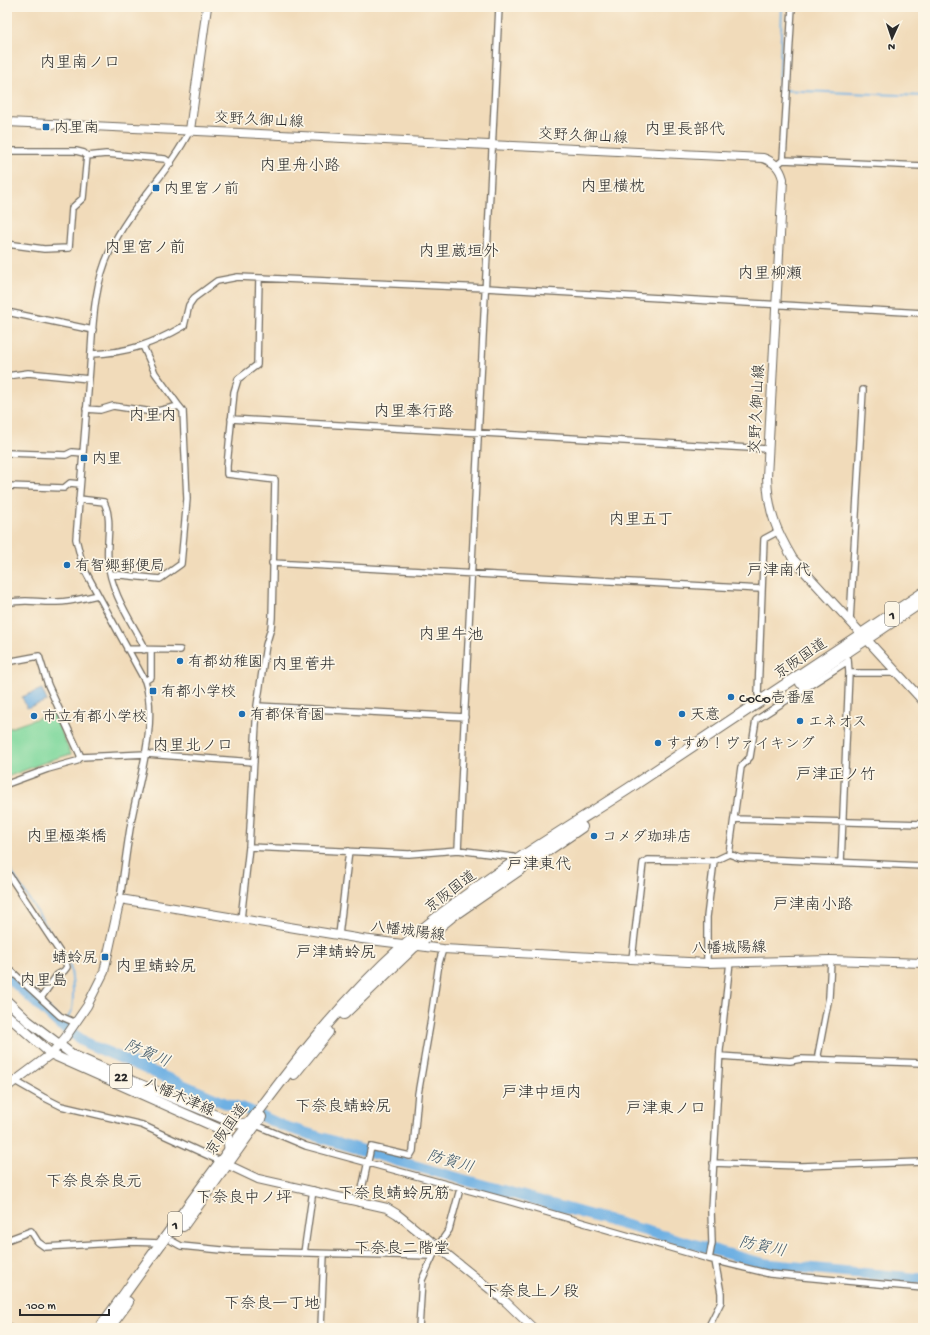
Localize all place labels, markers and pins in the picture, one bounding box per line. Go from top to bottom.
place label: 内里南 [54,119,99,138]
marker: 内里南 [41,122,51,132]
place label: 内里宮ノ前 [164,180,239,199]
marker: 内里宮ノ前 [151,183,161,193]
place label: 内里 [92,450,122,469]
marker: 内里 [79,453,89,463]
place label: 有智郷郵便局 [75,557,165,576]
marker: 有智郷郵便局 [62,560,72,570]
place label: 有都幼稚園 [188,653,263,672]
marker: 有都幼稚園 [175,656,185,666]
place label: 有都小学校 [161,683,236,702]
marker: 有都小学校 [148,686,158,696]
place label: CoCo壱番屋 [739,689,816,708]
marker: CoCo壱番屋 [726,692,736,702]
place label: 有都保育園 [250,706,325,725]
place label: 天意 [690,706,720,725]
place label: 市立有都小学校 [42,708,147,727]
marker: 有都保育園 [237,709,247,719]
marker: 天意 [677,709,687,719]
marker: 市立有都小学校 [29,711,39,721]
place label: エネオス [808,714,867,732]
marker: エネオス [795,716,805,726]
place label: すすめ！ヴァイキング [666,735,815,754]
marker: すすめ！ヴァイキング [653,738,663,748]
place label: コメダ珈琲店 [602,828,692,847]
marker: コメダ珈琲店 [589,831,599,841]
place label: 蜻蛉尻 [52,949,97,968]
marker: 蜻蛉尻 [100,952,110,962]

